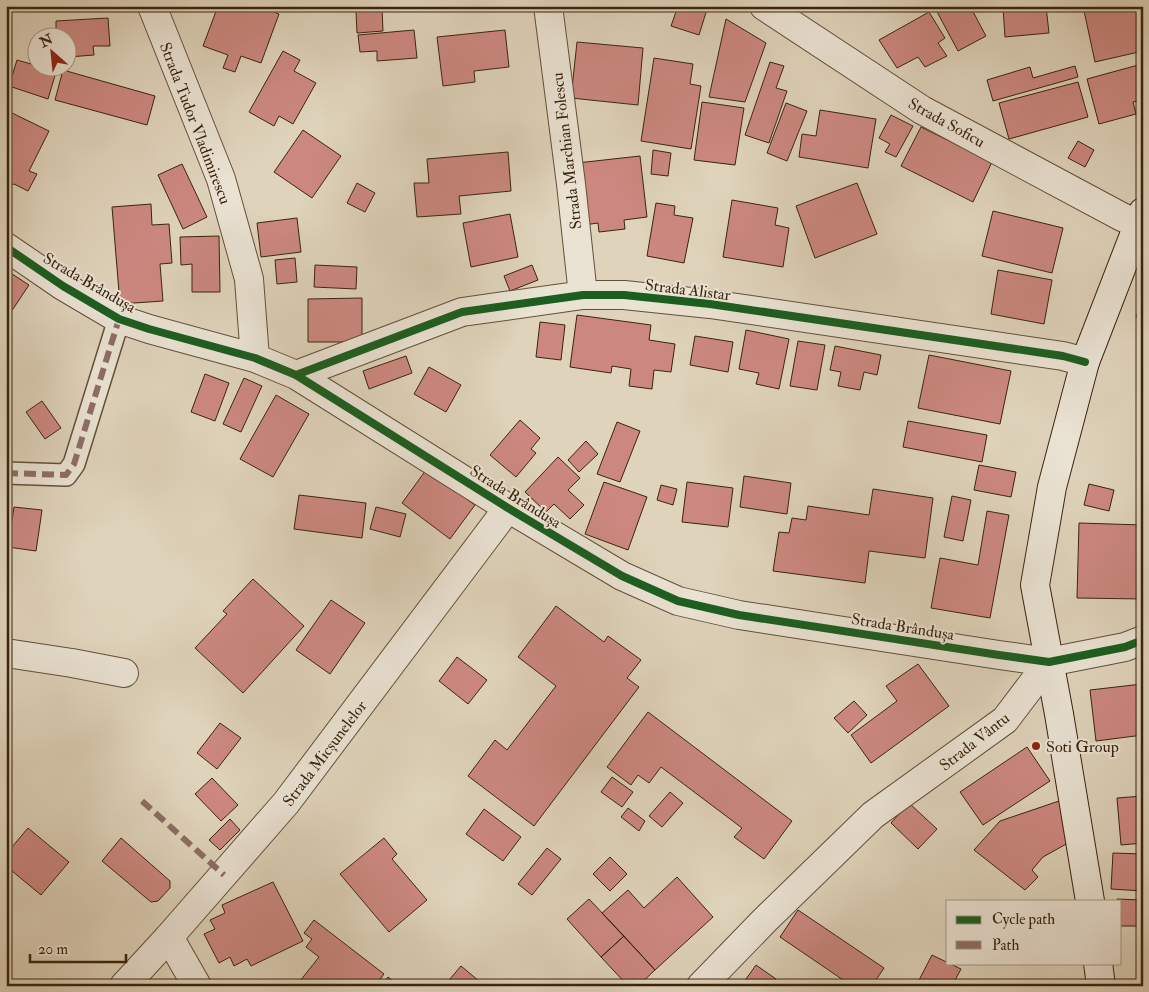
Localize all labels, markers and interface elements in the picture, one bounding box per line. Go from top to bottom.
north arrow [28,28,78,78]
text: N [36,30,56,52]
street label: Strada Tudor Vladimirescu [155,40,235,207]
street label: Strada Marchian Folescu [547,71,587,230]
street label: Strada Soficu [905,94,988,152]
street label: Strada Brândușa [40,248,140,318]
street label: Strada Alistar [644,275,732,305]
street label: Strada Brândușa [466,461,565,533]
street label: Strada Brândușa [850,609,956,645]
street label: Strada Micșunelelor [278,697,371,811]
street label: Strada Vântu [936,708,1014,775]
place label: Soti Group [1046,737,1119,758]
marker: Soti Group [1030,740,1042,752]
legend [946,900,1122,964]
text: Cycle path [992,910,1055,930]
scale bar [30,932,126,964]
text: Path [992,936,1019,955]
text: 20 m [38,940,68,959]

